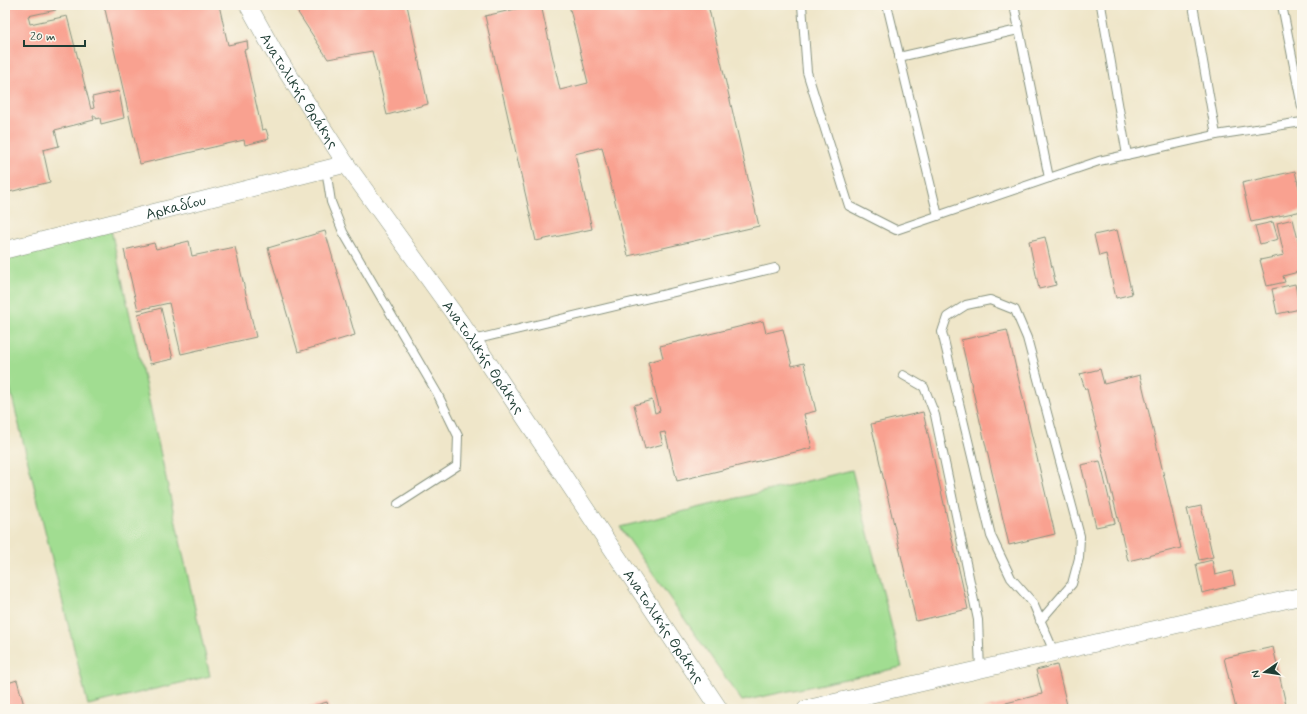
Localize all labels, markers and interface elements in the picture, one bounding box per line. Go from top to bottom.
scale bar [24,22,85,48]
text: 20 m [30,29,56,45]
street label: Ανατολικής Θράκης [255,30,343,153]
street label: Αρκαδίου [144,191,208,225]
street label: Ανατολικής Θράκης [437,297,529,419]
street label: Ανατολικής Θράκης [618,566,709,688]
north arrow [1245,652,1285,692]
text: N [1249,669,1264,679]

